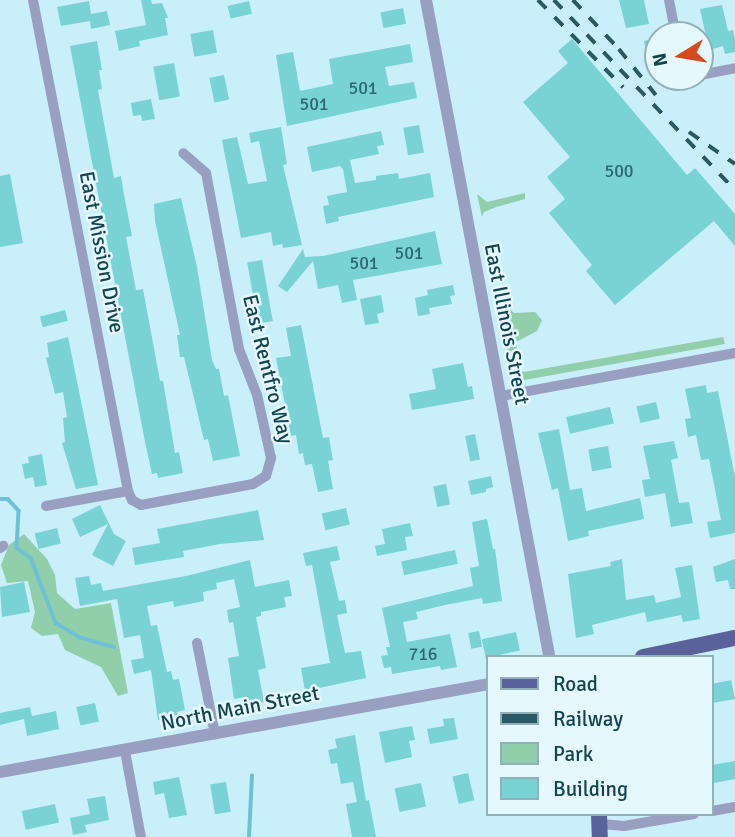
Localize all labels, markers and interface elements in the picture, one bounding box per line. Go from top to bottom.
north arrow [644,21,714,91]
text: N [647,51,673,68]
house number: 501 [348,77,378,99]
house number: 501 [299,93,329,115]
house number: 500 [604,160,634,182]
street label: East Mission Drive [74,169,130,335]
street label: East Illinois Street [479,241,535,407]
house number: 501 [394,242,424,264]
house number: 501 [349,252,379,274]
street label: East Rentfro Way [237,292,299,446]
house number: 716 [408,643,438,665]
legend [486,655,714,816]
text: Road [553,671,598,697]
street label: North Main Street [159,680,321,736]
text: Railway [553,706,623,732]
text: Park [553,741,593,767]
text: Building [553,776,628,802]

